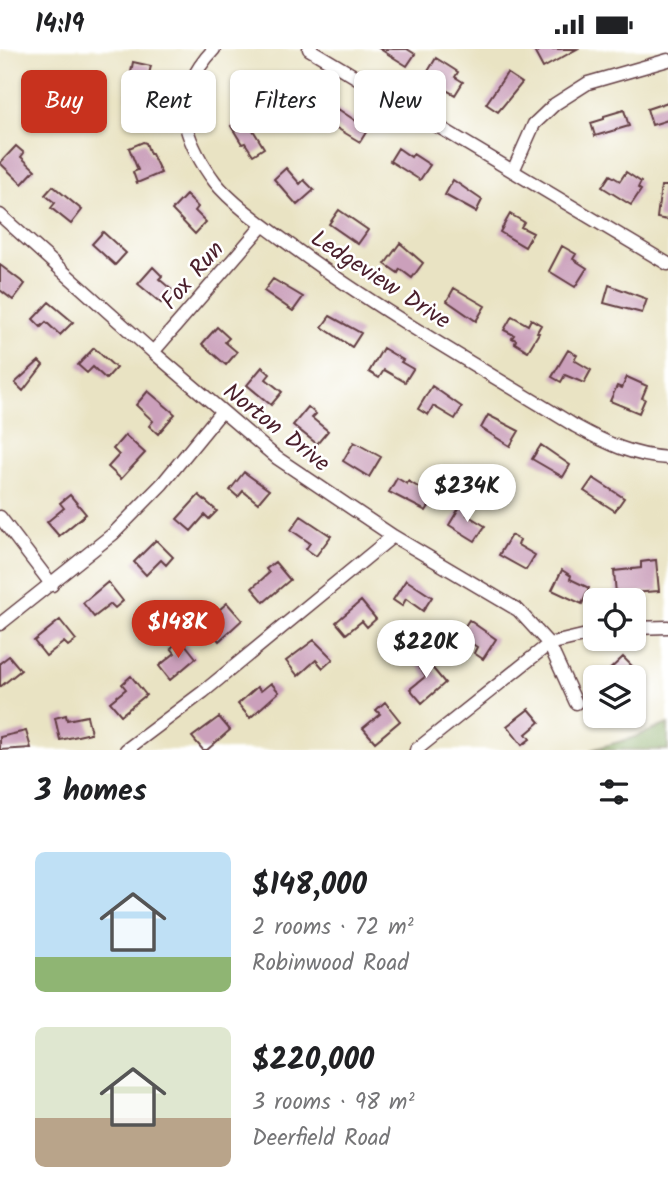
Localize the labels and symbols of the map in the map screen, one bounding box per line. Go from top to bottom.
street label: Ledgeview Drive [302,220,458,340]
street label: Fox Run [152,232,235,320]
street label: Norton Drive [214,374,339,483]
pin: $234K [418,465,516,524]
pin: $148K [129,601,227,660]
pin: $220K [377,621,475,680]

